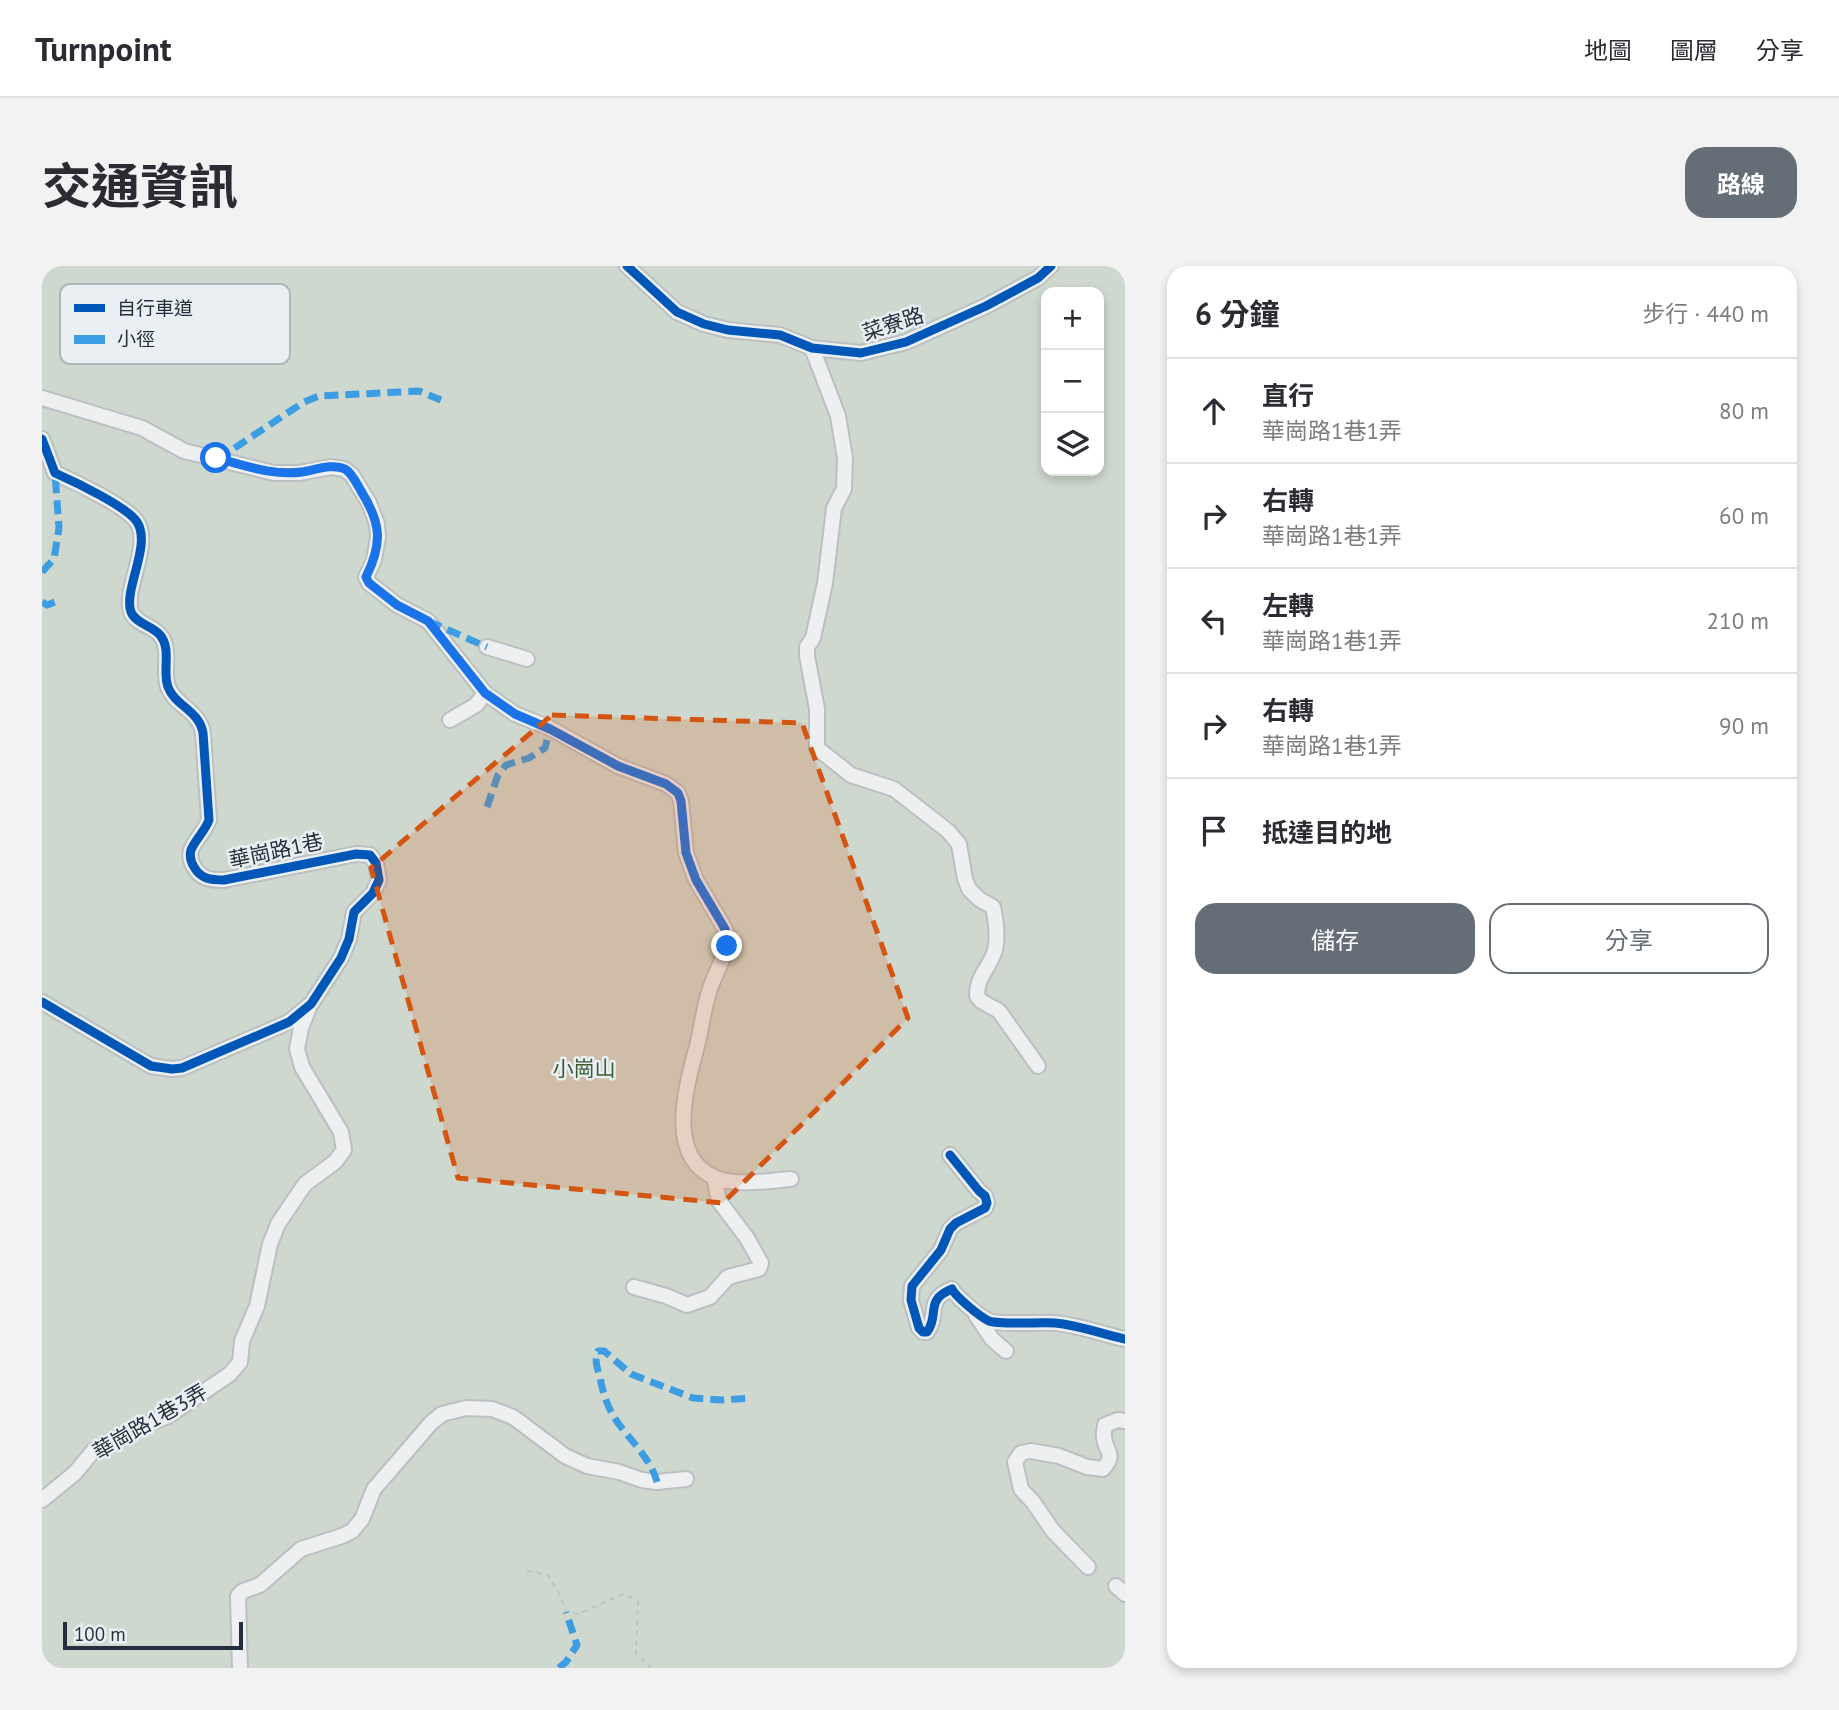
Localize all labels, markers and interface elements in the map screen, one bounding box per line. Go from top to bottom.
text: Turnpoint [35,27,172,70]
text: 地圖 [1584,35,1632,66]
text: 圖層 [1670,35,1718,66]
text: 分享 [1756,35,1804,66]
button: 路線 [1685,147,1797,218]
text: 交通資訊 [42,154,238,218]
legend [60,284,290,364]
map controls [1041,287,1104,476]
button: + [1041,287,1104,350]
text: 6 分鐘 [1195,294,1280,333]
text: 自行車道 [117,296,193,320]
text: 步行 · 440 m [1642,299,1769,328]
street label: 菜寮路 [859,301,927,346]
text: 小徑 [117,327,155,351]
button: − [1041,350,1104,413]
text: 直行 [1262,379,1314,412]
icon: ahead [1195,392,1233,430]
text: 80 m [1719,396,1769,425]
button: layers [1041,413,1104,476]
text: 華崗路1巷1弄 [1262,416,1402,445]
route start [200,442,231,473]
text: 右轉 [1262,484,1314,517]
icon: right [1195,497,1233,535]
text: 60 m [1719,501,1769,530]
text: 華崗路1巷1弄 [1262,521,1402,550]
text: 左轉 [1262,589,1314,622]
icon: left [1195,602,1233,640]
text: 210 m [1707,606,1769,635]
text: 華崗路1巷1弄 [1262,626,1402,655]
text: 右轉 [1262,694,1314,727]
icon: right [1195,707,1233,745]
text: 90 m [1719,711,1769,740]
text: 華崗路1巷1弄 [1262,731,1402,760]
icon: arrive [1195,812,1233,850]
text: 抵達目的地 [1262,816,1392,849]
street label: 華崗路1巷 [226,827,325,874]
button: 儲存 [1195,903,1475,974]
button: 分享 [1489,903,1769,974]
route end [711,930,742,961]
park label: 小崗山 [553,1055,616,1082]
street label: 華崗路1巷3弄 [88,1378,212,1465]
scale bar [63,1619,243,1651]
text: 100 m [74,1622,126,1646]

